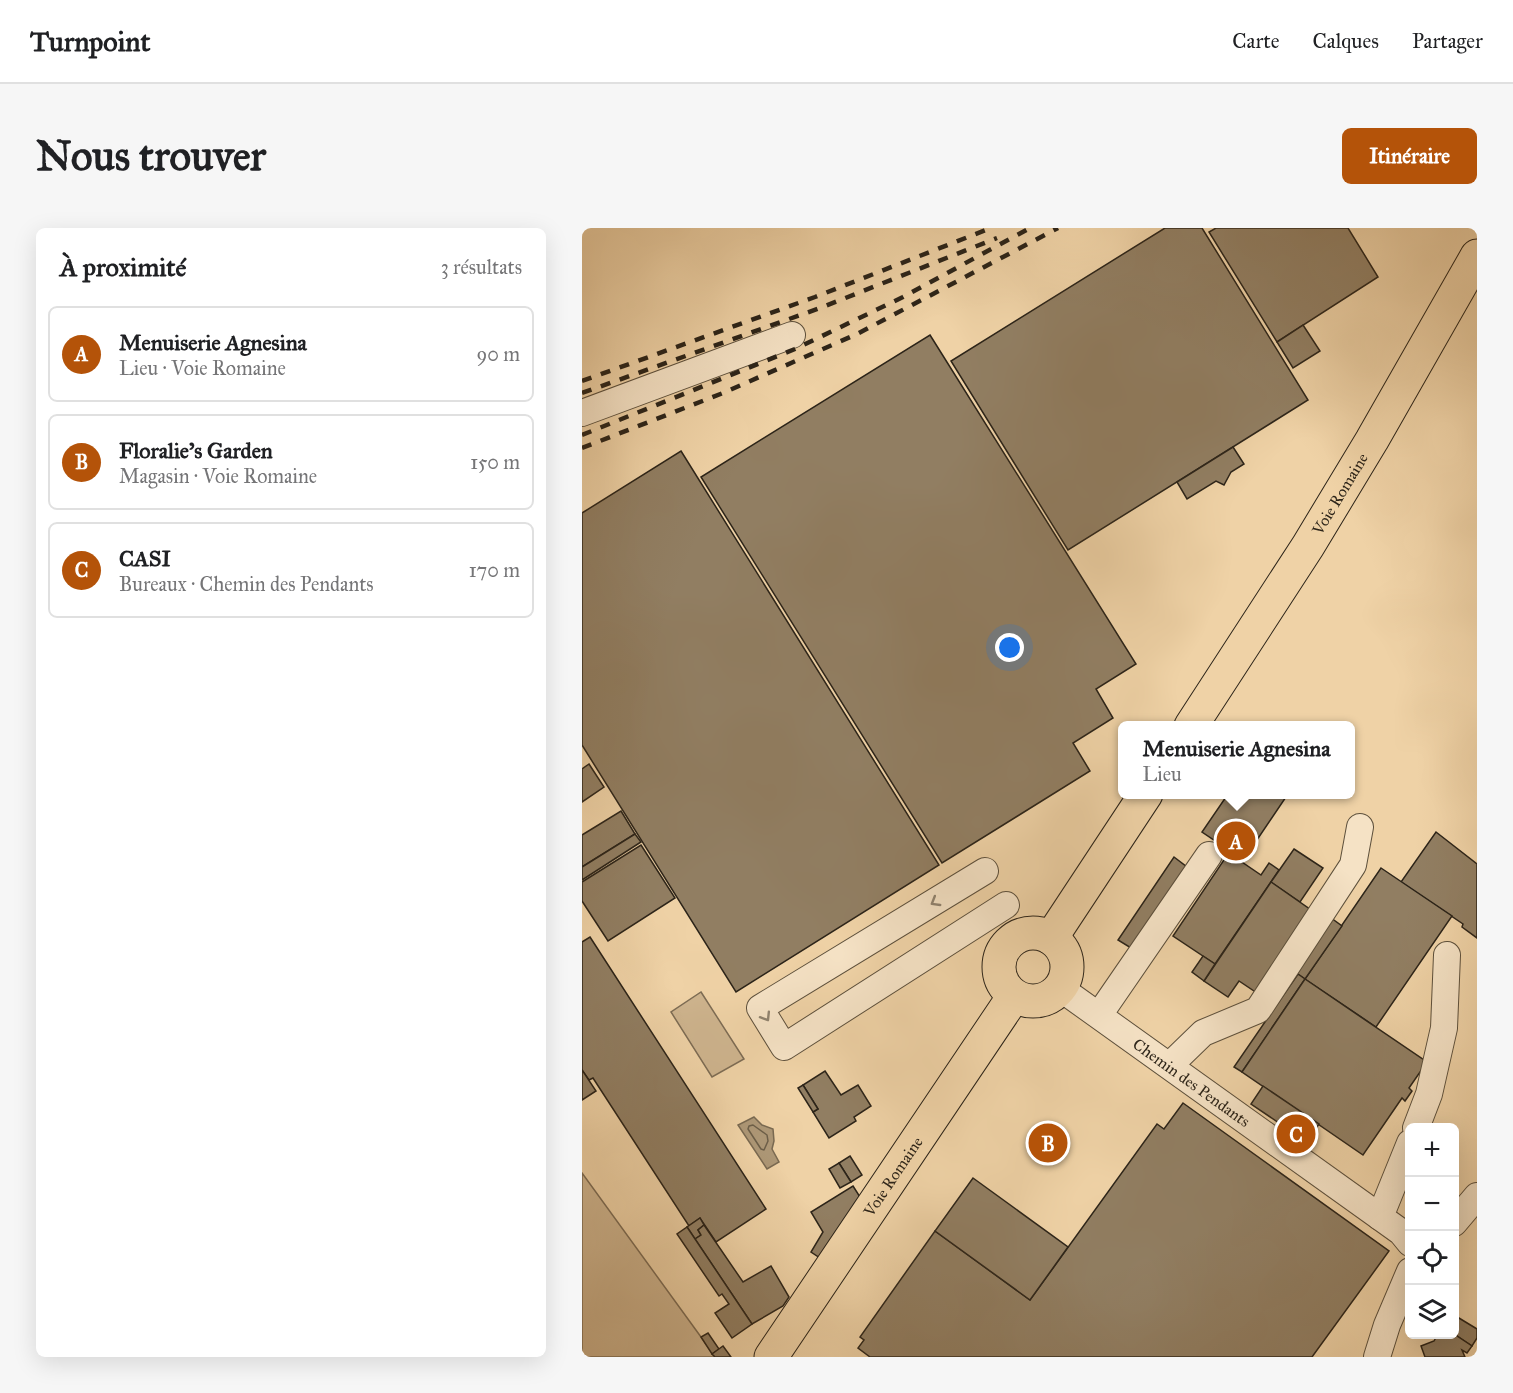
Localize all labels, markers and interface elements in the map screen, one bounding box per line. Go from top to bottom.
text: Turnpoint [30,24,150,59]
text: Carte [1232,28,1279,54]
text: Calques [1312,28,1379,54]
text: Partager [1412,28,1483,54]
button: Itinéraire [1342,128,1477,184]
text: Nous trouver [36,130,266,182]
text: À proximité [60,251,186,283]
text: 3 résultats [441,255,522,279]
text: Menuiserie Agnesina [119,329,307,356]
text: A [75,342,88,366]
text: 90 m [477,342,520,366]
text: Lieu · Voie Romaine [119,356,286,380]
text: Floralie's Garden [119,437,273,464]
street label: Voie Romaine [1308,449,1372,539]
text: B [75,450,88,474]
text: 150 m [470,450,520,474]
text: Magasin · Voie Romaine [119,464,317,488]
text: CASI [119,545,171,572]
text: C [75,558,88,582]
text: 170 m [469,558,520,582]
text: Bureaux · Chemin des Pendants [119,572,374,596]
your location [995,633,1024,662]
popup [1118,721,1355,799]
text: Menuiserie Agnesina [1143,735,1330,762]
text: Lieu [1143,762,1182,786]
pin: A [1216,818,1256,864]
one-way arrow [931,894,941,906]
one-way arrow [759,1011,770,1022]
street label: Chemin des Pendants [1129,1034,1254,1131]
pin: C [1276,1112,1316,1156]
pin: B [1028,1120,1068,1166]
map controls [1405,1123,1459,1339]
button: + [1405,1123,1459,1177]
street label: Voie Romaine [859,1133,927,1221]
button: − [1405,1177,1459,1231]
button: locate [1405,1231,1459,1285]
button: layers [1405,1285,1459,1339]

